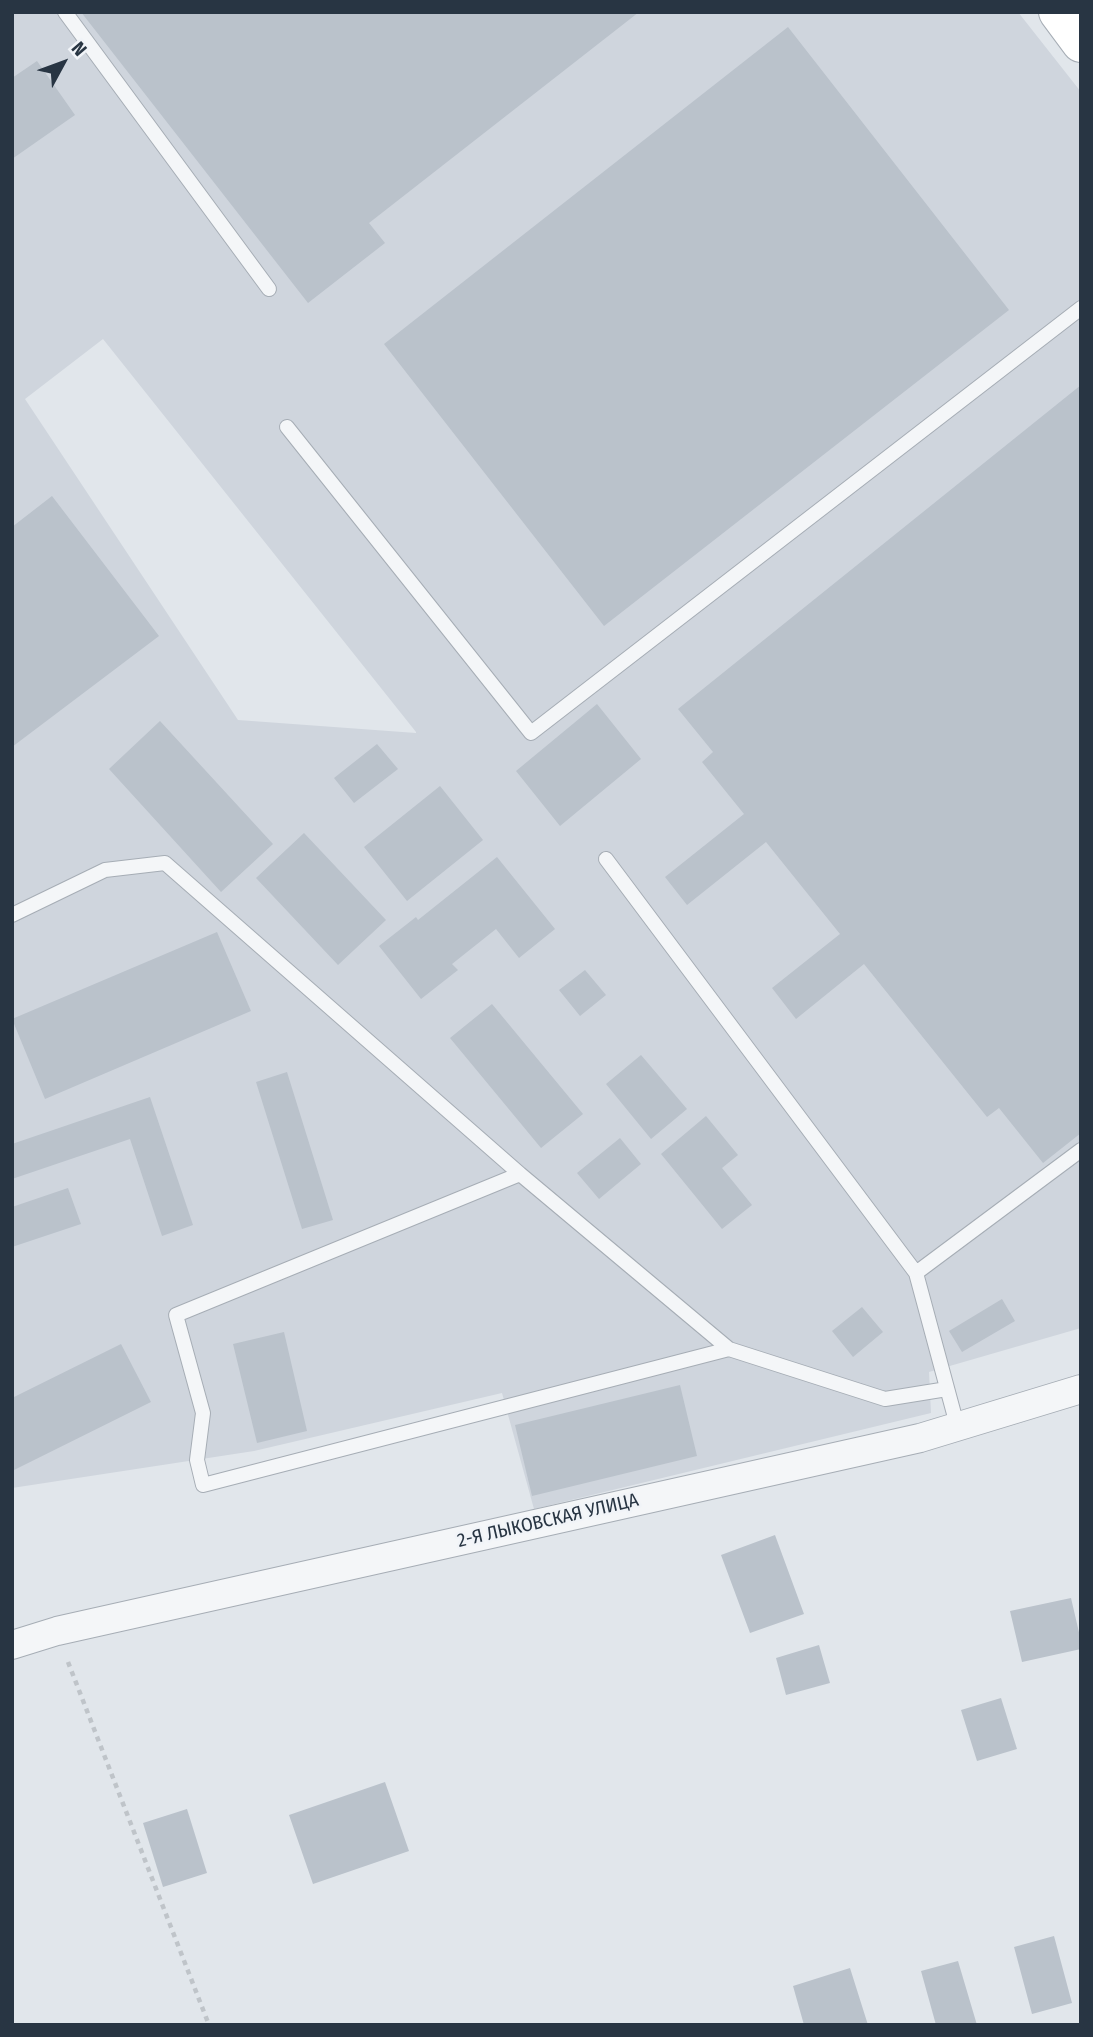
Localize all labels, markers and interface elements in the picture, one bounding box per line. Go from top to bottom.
north arrow [28,28,98,98]
text: N [67,37,92,61]
street label: 2-Я ЛЫКОВСКАЯ УЛИЦА [455,1489,641,1553]

